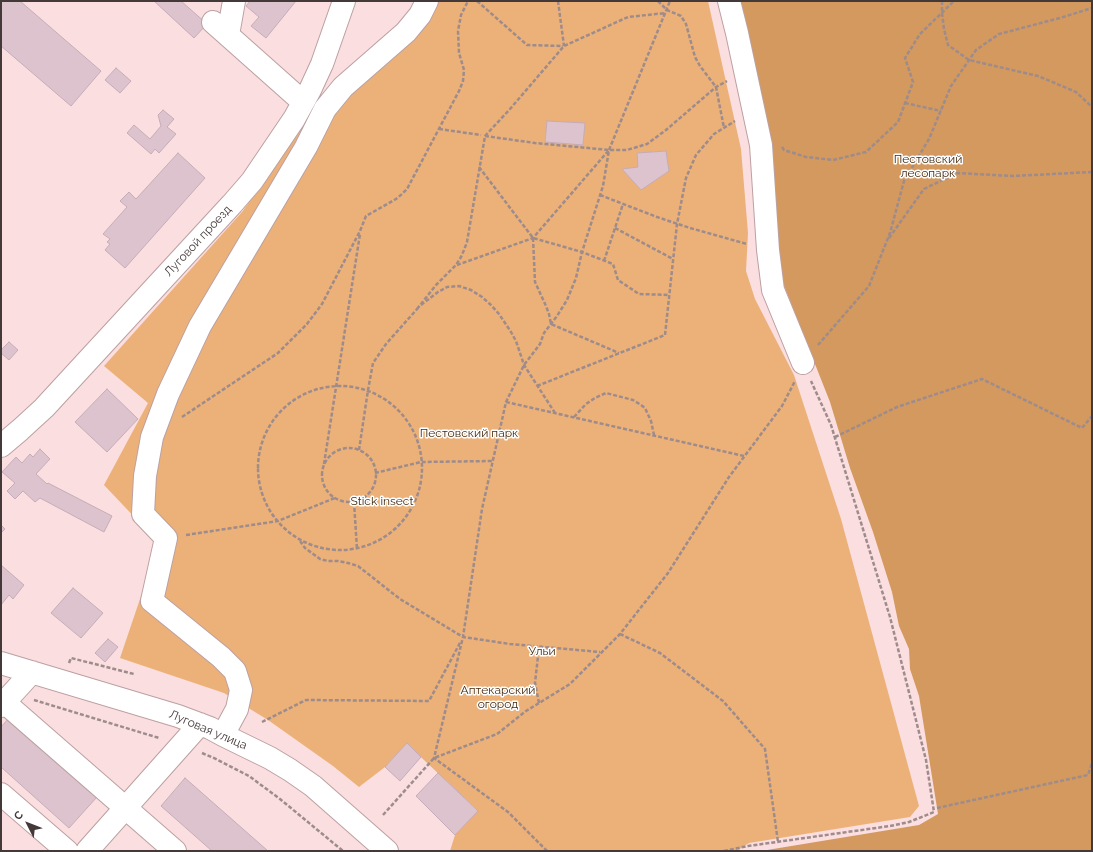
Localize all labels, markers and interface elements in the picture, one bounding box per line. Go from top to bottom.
park label: Пестовский лесопарк [894,152,962,180]
street label: Луговой проезд [161,203,235,279]
park label: Пестовский парк [420,426,518,440]
park label: Stick insect [351,494,413,508]
park label: Ульи [528,644,556,658]
park label: Аптекарский огород [461,683,535,711]
street label: Луговая улица [167,707,249,753]
north arrow [8,804,48,844]
text: С [11,808,26,823]

